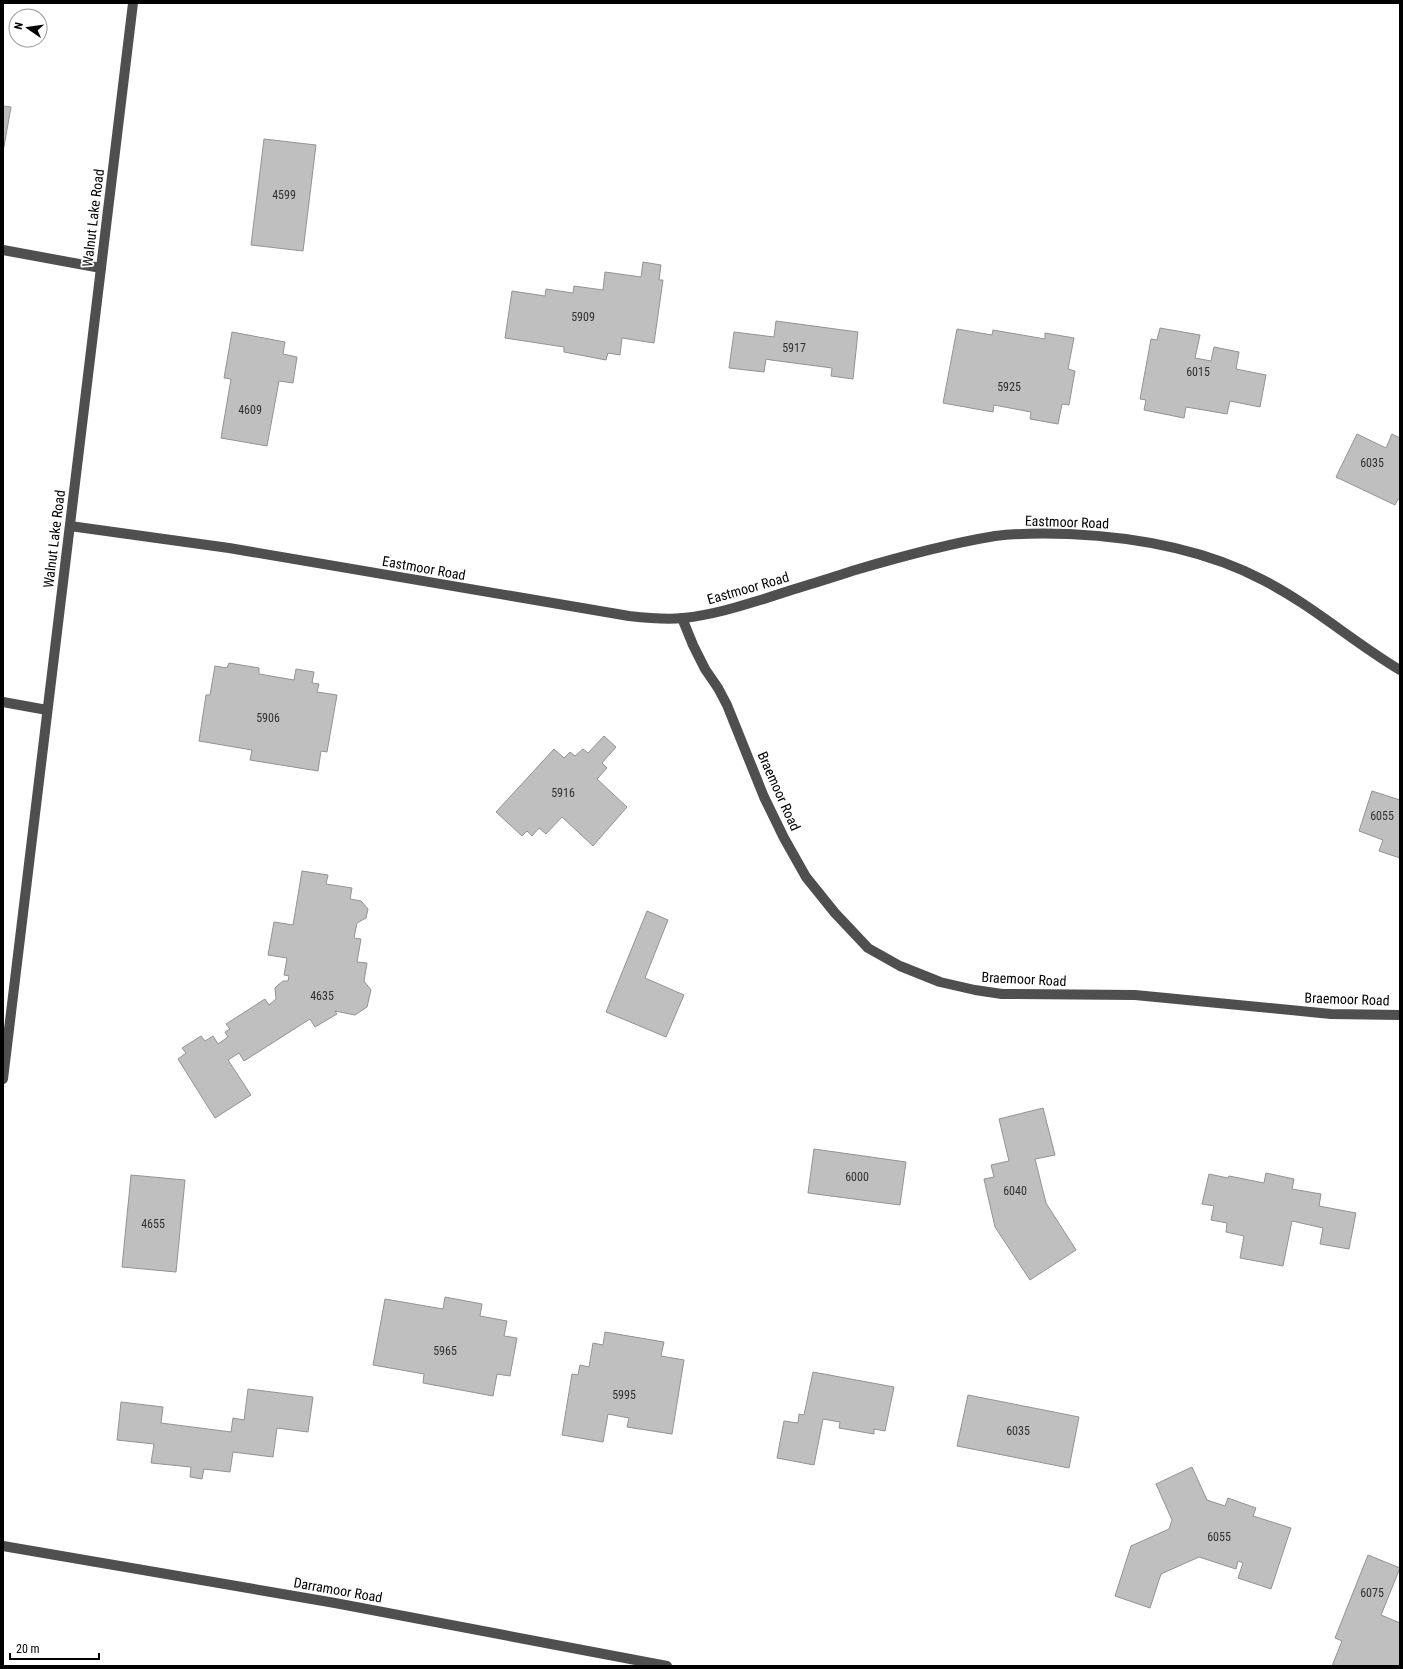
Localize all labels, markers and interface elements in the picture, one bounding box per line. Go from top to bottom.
north arrow [8,8,48,48]
text: N [12,21,26,31]
street label: Walnut Lake Road [79,168,107,268]
house number: 4599 [272,188,296,202]
house number: 5909 [571,310,595,324]
house number: 5917 [782,341,806,355]
house number: 6015 [1186,365,1210,379]
house number: 5925 [997,380,1021,394]
house number: 4609 [238,403,262,417]
house number: 6035 [1360,456,1384,470]
street label: Walnut Lake Road [40,489,68,589]
street label: Eastmoor Road [1025,513,1109,531]
street label: Eastmoor Road [381,553,467,583]
street label: Eastmoor Road [705,569,791,607]
house number: 5906 [256,711,280,725]
street label: Braemoor Road [754,749,804,833]
house number: 5916 [551,786,575,800]
house number: 6055 [1370,809,1394,823]
street label: Braemoor Road [981,969,1067,989]
house number: 4635 [310,989,334,1003]
street label: Braemoor Road [1304,990,1390,1008]
house number: 6000 [845,1170,869,1184]
house number: 6040 [1003,1184,1027,1198]
house number: 4655 [141,1217,165,1231]
house number: 5965 [433,1344,457,1358]
house number: 5995 [612,1388,636,1402]
house number: 6035 [1006,1424,1030,1438]
house number: 6055 [1207,1530,1231,1544]
street label: Darramoor Road [292,1574,384,1606]
house number: 6075 [1360,1586,1384,1600]
scale bar [10,1635,99,1661]
text: 20 m [16,1642,40,1656]

